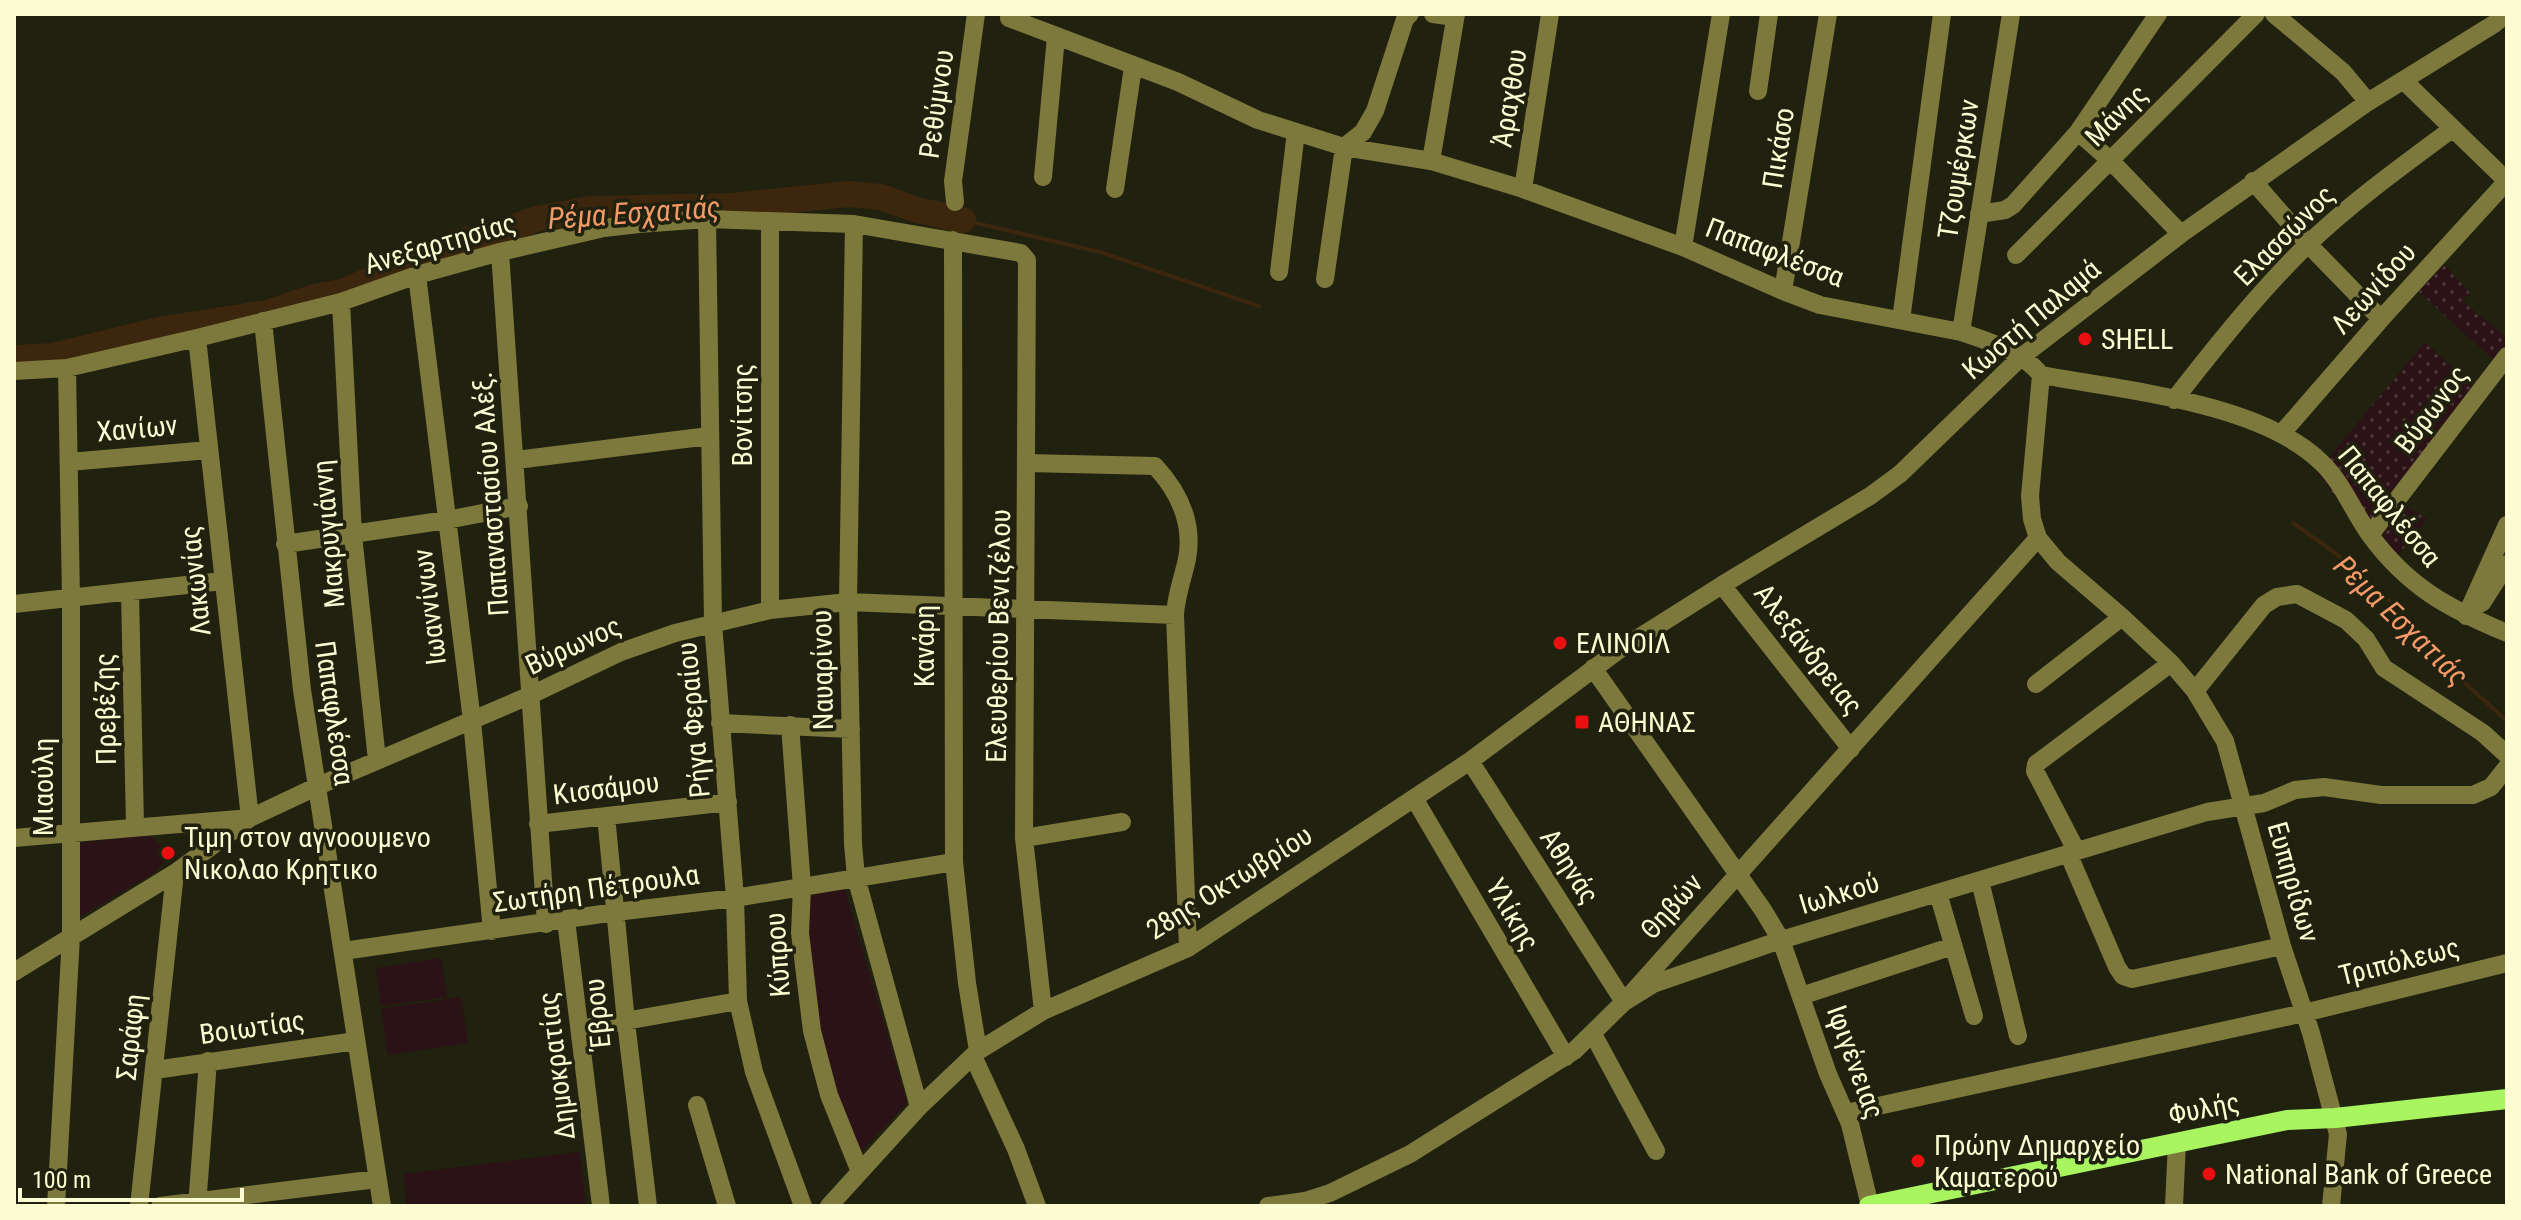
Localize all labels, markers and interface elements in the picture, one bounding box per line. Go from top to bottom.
street label: Άραχθου [1485,47,1534,150]
street label: Ρεθύμνου [913,48,960,161]
street label: Μάνης [2078,77,2154,153]
street label: Τζουμέρκων [1931,97,1986,241]
street label: Πικάσο [1756,105,1801,191]
street label: Ελασσώνος [2227,178,2341,292]
water label: Ρέμα Εσχατιάς [546,189,722,236]
street label: Ανεξαρτησίας [361,206,520,281]
street label: Παπαφλέσσα [1701,211,1849,294]
street label: Λεωνίδου [2324,236,2423,341]
street label: Κωστή Παλαμά [1956,252,2107,386]
place label: SHELL [2101,323,2173,356]
marker: SHELL [2076,330,2094,348]
street label: Βύρωνος [2388,359,2475,460]
street label: Βονίτσης [726,363,759,467]
street label: Παπαναστασίου Αλέξ. [465,371,515,617]
street label: Χανίων [95,409,179,448]
street label: Παπαφλέσσα [2331,439,2448,573]
street label: Μακρυγιάννη [306,458,351,609]
street label: Ελευθερίου Βενιζέλου [980,509,1017,763]
street label: Λακωνίας [173,524,218,638]
street label: Ιωαννίνων [406,547,453,667]
water label: Ρέμα Εσχατιάς [2327,548,2476,693]
street label: Αλεξάνδρειας [1747,577,1870,721]
street label: Κανάρη [908,605,941,687]
street label: Βύρωνος [520,609,626,682]
street label: Ναυαρίνου [805,610,840,730]
place label: ΕΛΙΝΟΙΛ [1576,627,1670,660]
marker: ΕΛΙΝΟΙΛ [1551,634,1569,652]
street label: Παπαφλέσσα [308,639,361,788]
street label: Ρήγα Φεραίου [670,641,717,799]
street label: Πρεβέζης [88,653,123,765]
place label: ΑΘΗΝΑΣ [1598,706,1696,739]
marker: ΑΘΗΝΑΣ [1573,713,1591,731]
street label: Μιαούλη [27,738,60,836]
street label: Κισσάμου [551,766,661,811]
street label: 28ης Οκτωβρίου [1140,818,1318,947]
street label: Ευπηρίδων [2261,818,2326,946]
place label: Τιμη στον αγνοουμενο Νικολαο Κρητικο [184,821,431,886]
street label: Αθηνάς [1533,823,1606,910]
marker: Τιμη στον αγνοουμενο Νικολαο Κρητικο [159,844,177,862]
street label: Σωτήρη Πέτρουλα [491,858,701,919]
street label: Ιωλκού [1795,866,1883,921]
street label: Θηβών [1633,867,1709,946]
street label: Υλίκης [1479,872,1546,956]
street label: Κύπρου [758,912,797,998]
street label: Τριπόλεως [2335,931,2463,992]
street label: Έβρου [577,977,618,1053]
street label: Δημοκρατίας [531,990,582,1142]
street label: Σαράφη [110,992,151,1082]
street label: Ιφιγένειας [1820,1001,1891,1123]
street label: Βοιωτίας [197,1004,307,1051]
street label: Φυλής [2166,1085,2242,1132]
place label: Πρώην Δημαρχείο Καματερού [1934,1129,2140,1194]
scale bar [20,1152,242,1202]
marker: Πρώην Δημαρχείο Καματερού [1909,1152,1927,1170]
place label: National Bank of Greece [2225,1158,2492,1191]
marker: National Bank of Greece [2200,1165,2218,1183]
text: 100 m [32,1166,91,1194]

